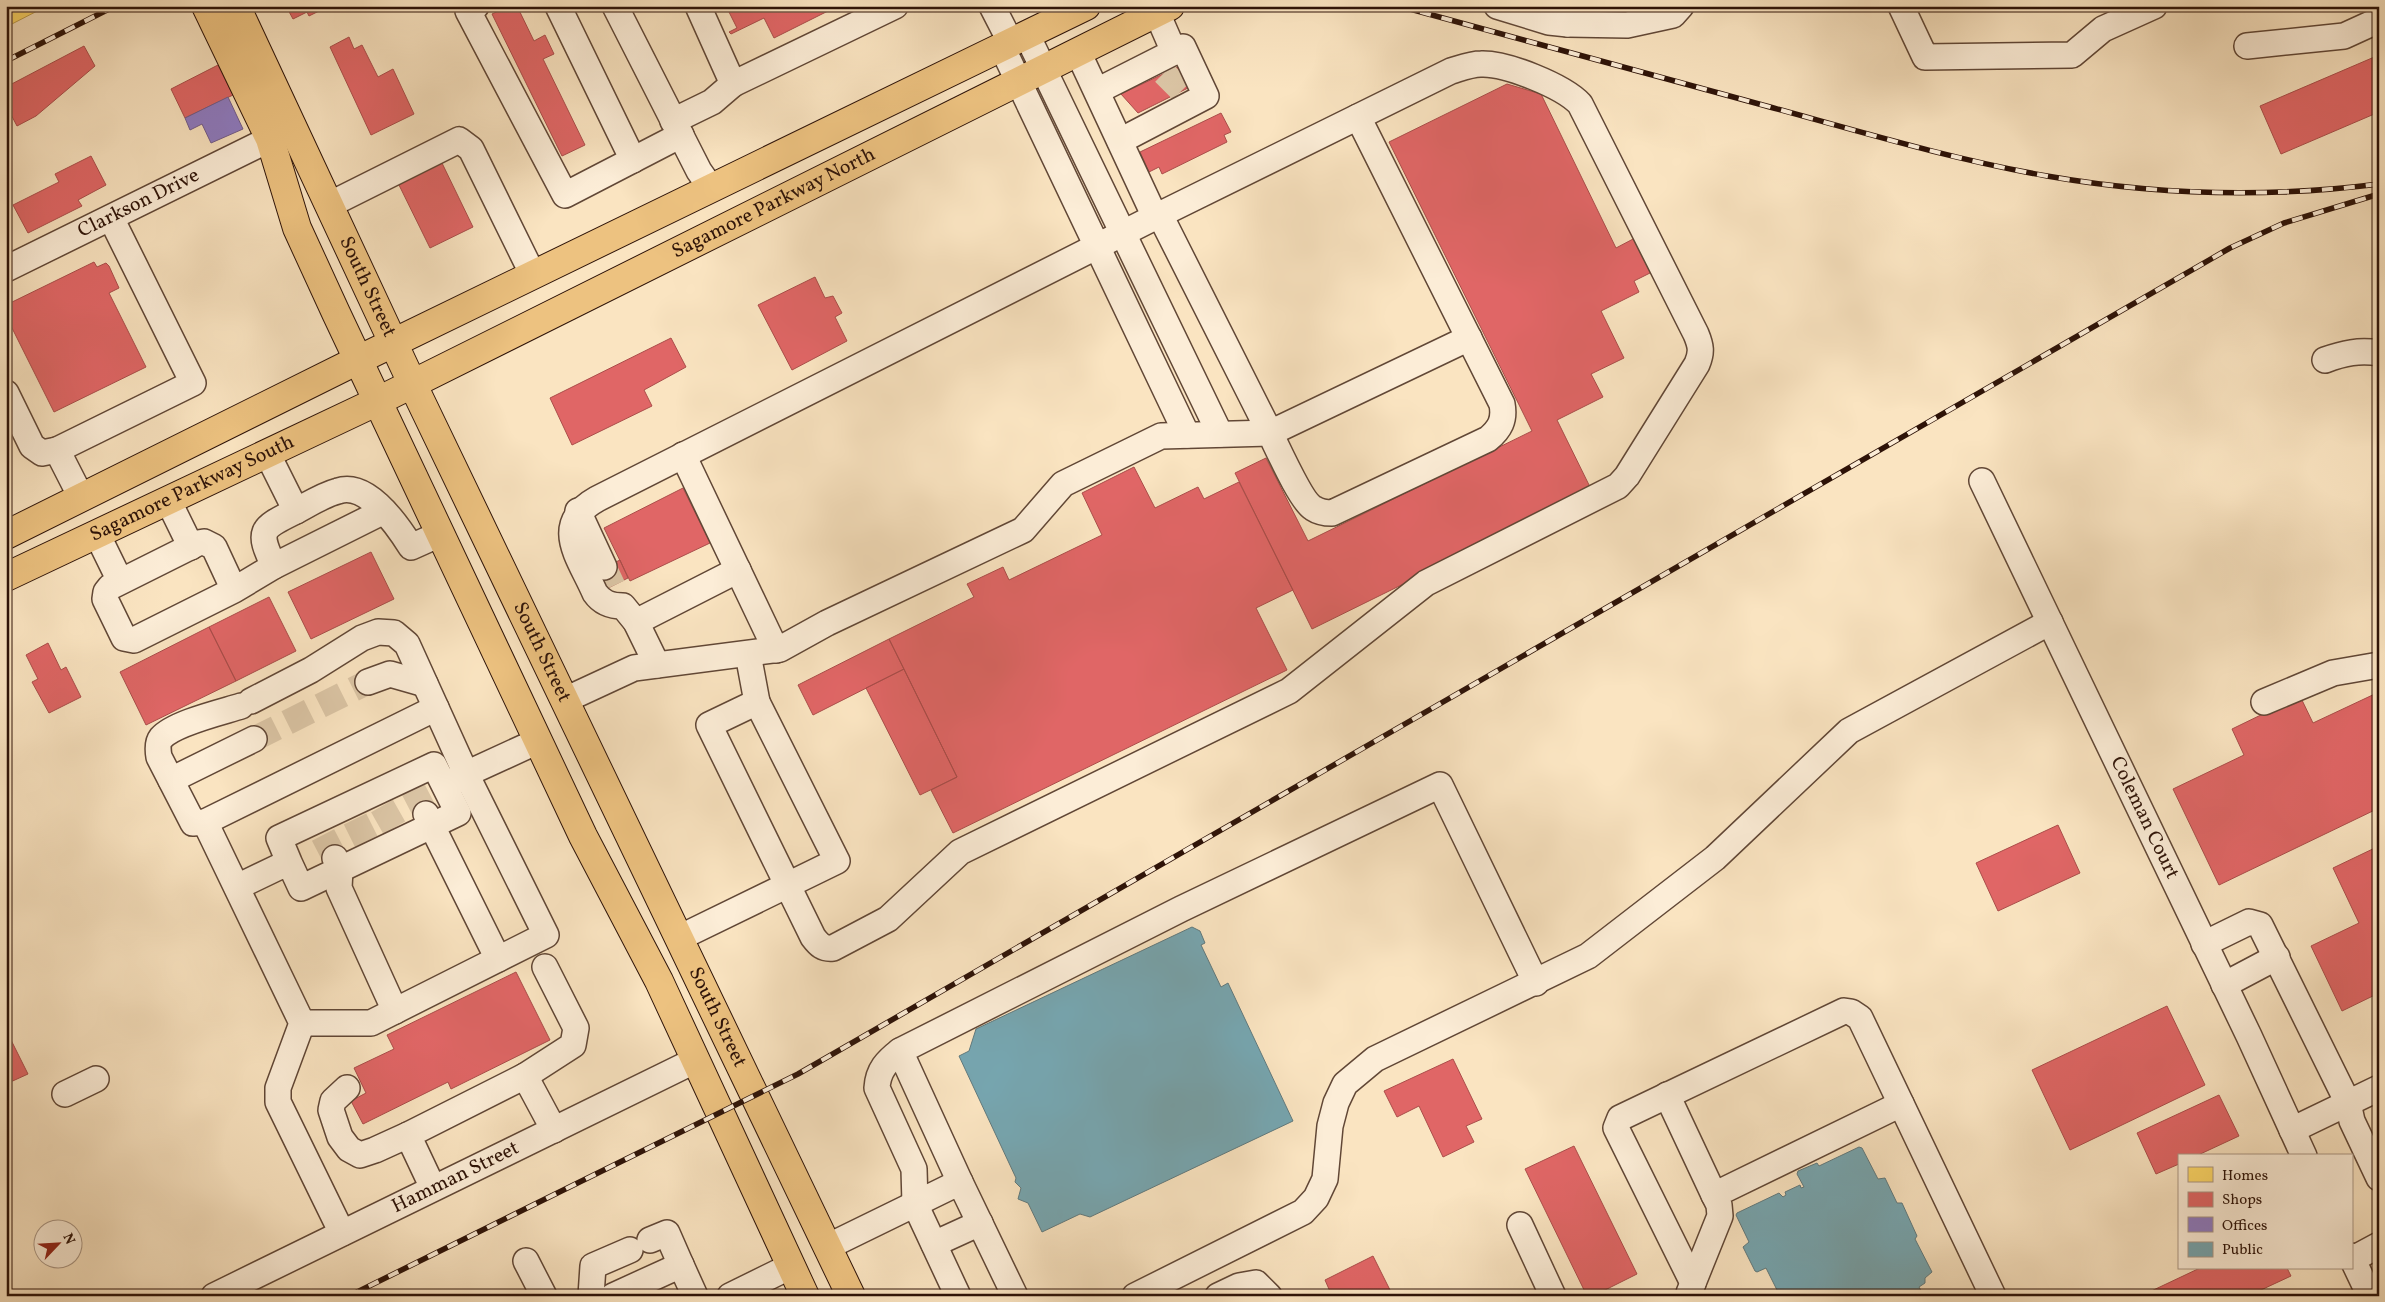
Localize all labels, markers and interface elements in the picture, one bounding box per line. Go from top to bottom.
street label: Sagamore Parkway North [667,141,881,266]
street label: Clarkson Drive [73,162,204,245]
street label: South Street [332,232,403,342]
street label: Sagamore Parkway South [85,428,299,549]
street label: South Street [505,598,578,707]
street label: Coleman Court [2103,752,2186,884]
street label: South Street [681,963,753,1072]
street label: Hamman Street [387,1135,524,1221]
legend [2178,1154,2352,1270]
text: Homes [2222,1166,2268,1187]
text: Shops [2222,1190,2262,1211]
text: Offices [2222,1216,2267,1237]
north arrow [32,1220,82,1270]
text: N [58,1231,79,1248]
text: Public [2222,1240,2263,1261]

